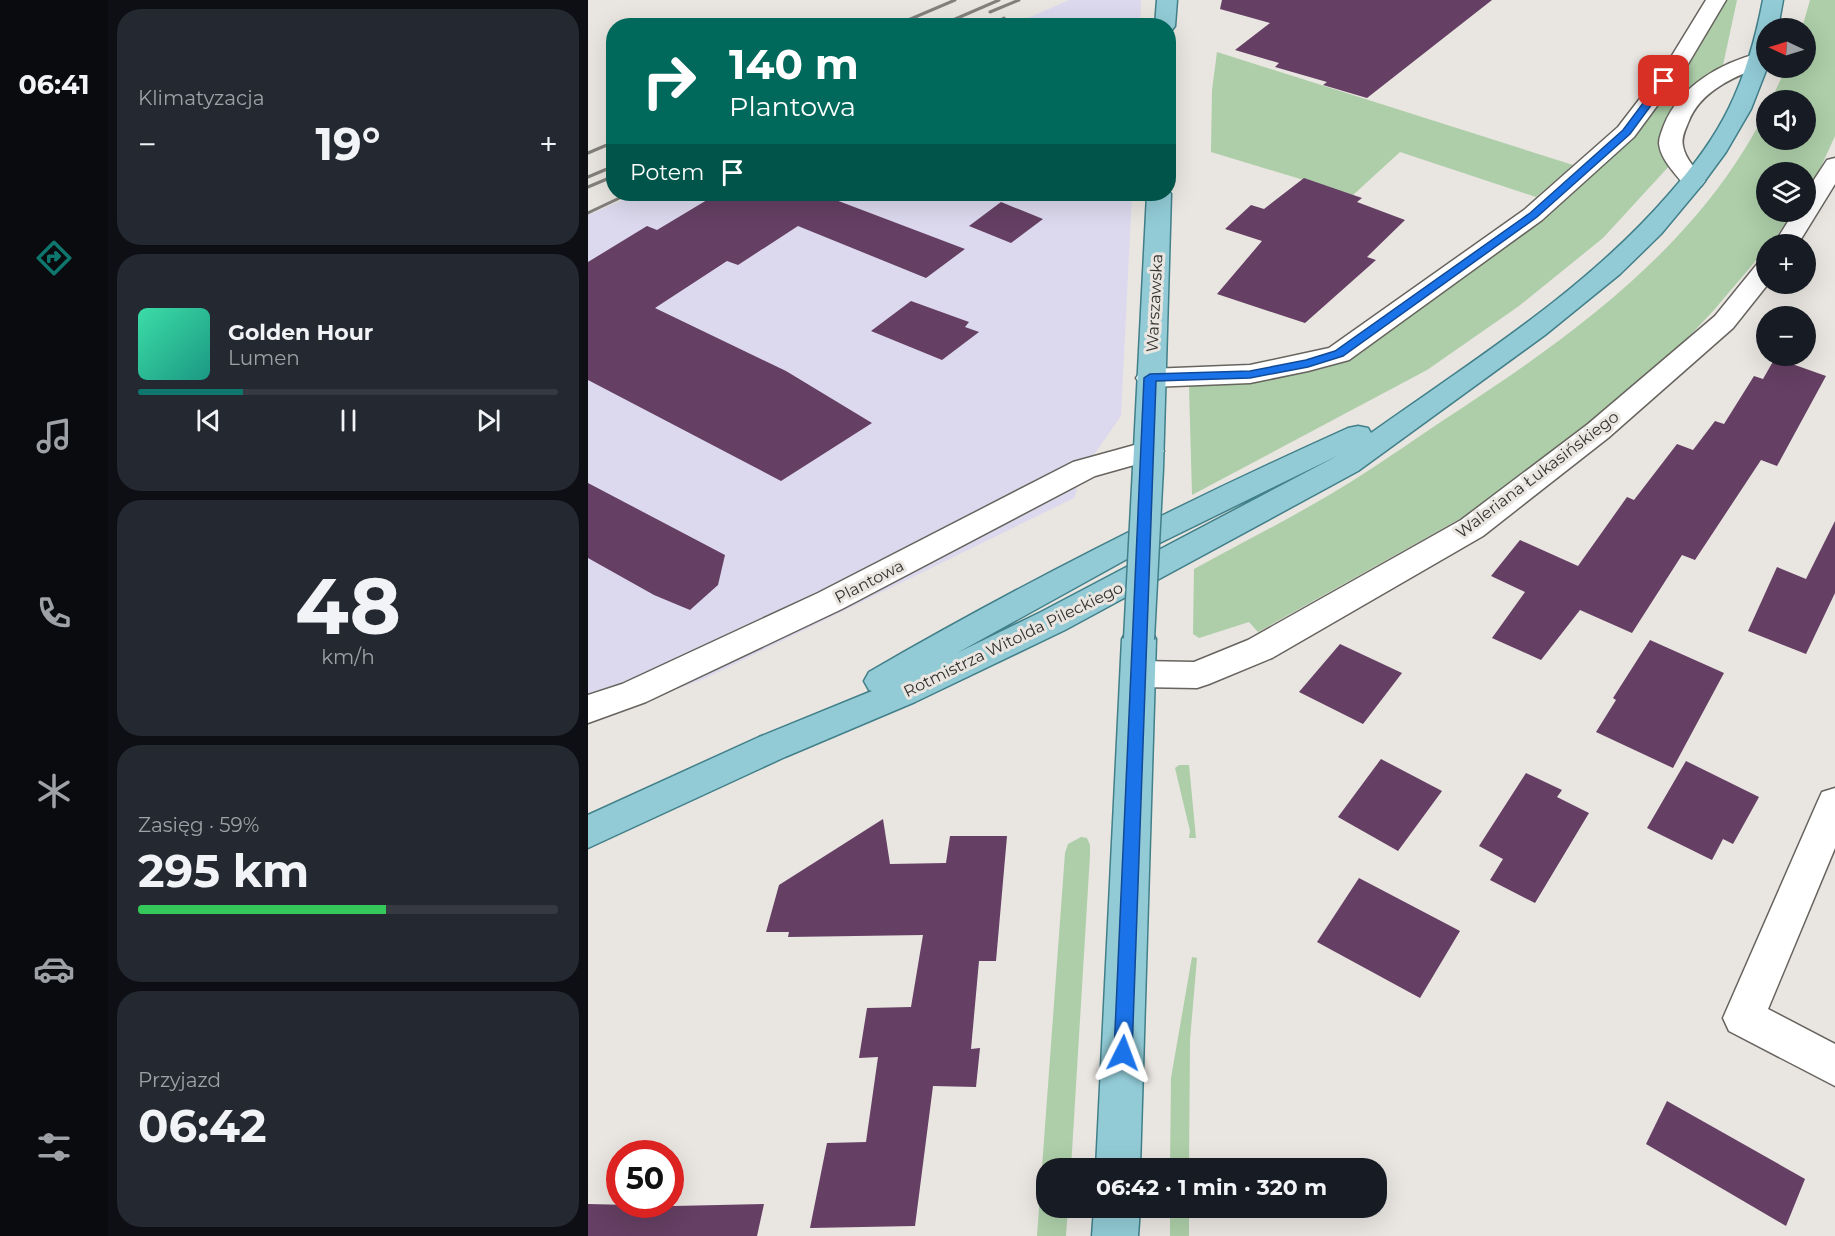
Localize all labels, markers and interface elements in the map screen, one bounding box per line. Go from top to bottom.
north arrow [1756,18,1816,78]
map controls [1756,18,1816,366]
text: 140 m [729,38,859,90]
icon: right [630,42,708,120]
pin [1638,55,1689,106]
icon: arrive [1647,64,1680,97]
text: 06:41 [18,68,90,101]
text: Klimatyzacja [138,86,265,110]
text: Plantowa [729,90,856,123]
button: sound [1756,90,1816,150]
text: 19° [315,116,381,171]
text: − [138,124,157,164]
text: + [539,124,558,164]
icon: arrive [716,156,749,189]
text: Potem [630,159,704,186]
button: layers [1756,162,1816,222]
button: + [1756,234,1816,294]
icon: directions [33,237,75,279]
street label: Warszawska [1142,253,1167,353]
button: − [1756,306,1816,366]
text: Golden Hour [228,319,373,346]
text: Lumen [228,346,300,370]
icon: previous [192,404,225,437]
icon: pause [332,404,365,437]
icon: next [472,404,505,437]
street label: Waleriana Łukasińskiego [1452,407,1623,542]
icon: music [33,415,75,457]
street label: Plantowa [831,556,907,607]
text: 48 [295,558,401,654]
street label: Rotmistrza Witolda Pileckiego [900,578,1126,701]
icon: phone [33,592,75,634]
text: km/h [321,645,375,669]
icon: climate [33,770,75,812]
text: Zasięg · 59% [138,813,259,837]
text: 295 km [138,843,309,898]
icon: car [33,948,75,990]
position arrow [1091,1021,1155,1085]
text: Przyjazd [138,1068,221,1092]
text: 06:42 [138,1098,267,1153]
icon: filters [33,1126,75,1168]
speed limit sign: 50 [606,1140,684,1218]
text: 06:42 · 1 min · 320 m [1096,1174,1327,1201]

